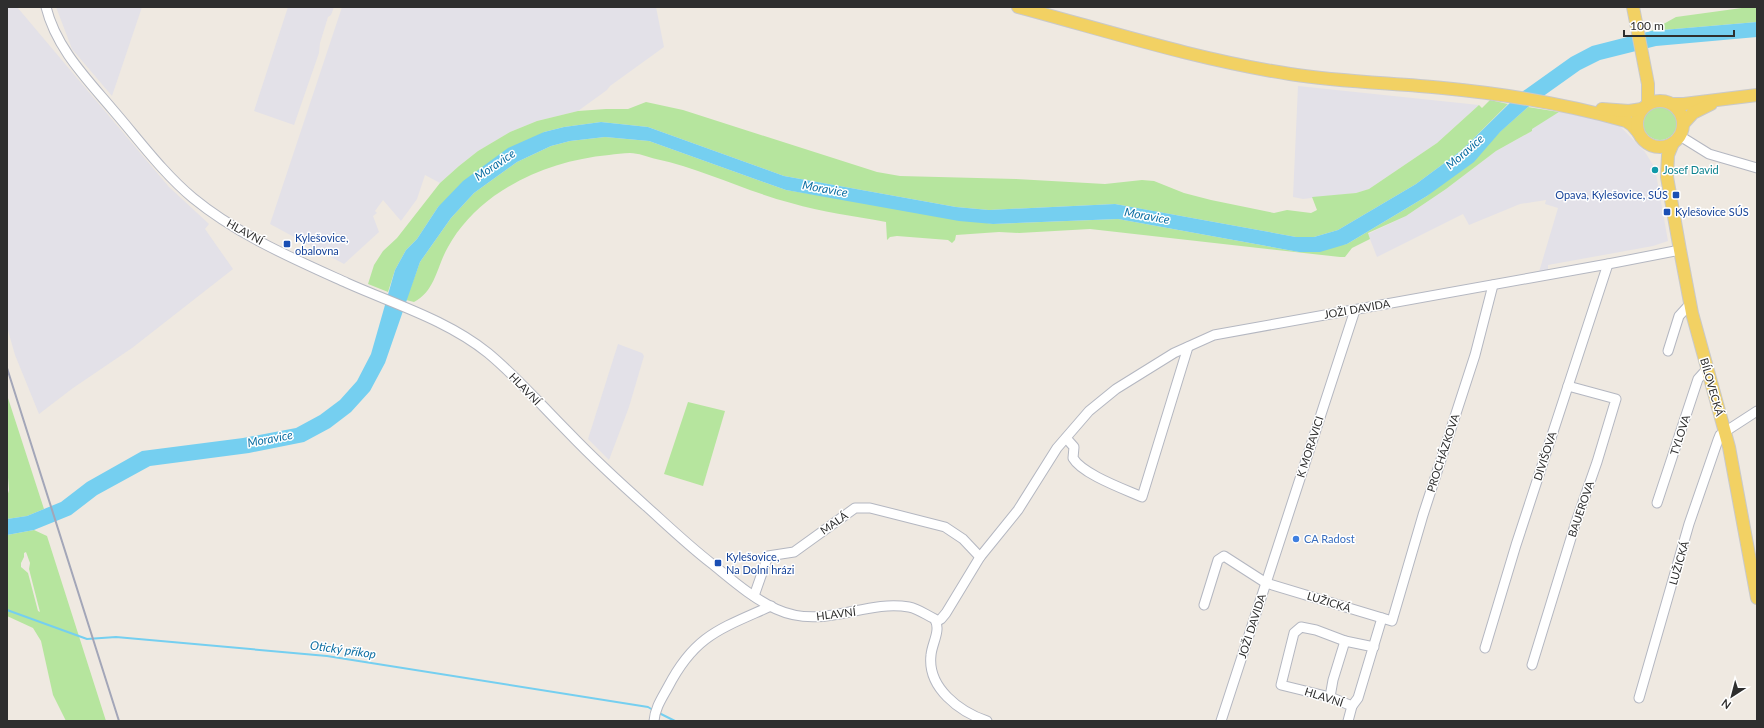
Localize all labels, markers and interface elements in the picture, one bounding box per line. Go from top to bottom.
scale bar [1624,12,1734,38]
text: 100 m [1630,18,1664,33]
water label: Moravice [1442,131,1487,172]
water label: Moravice [471,145,518,184]
place label: Josef David [1663,163,1719,176]
marker: Josef David [1650,165,1660,175]
water label: Moravice [801,177,849,200]
place label: Opava, Kylešovice, SÚS [1555,188,1668,201]
marker: Opava, Kylešovice, SÚS [1671,190,1681,200]
water label: Moravice [1123,204,1171,227]
place label: Kylešovice SÚS [1675,205,1749,218]
marker: Kylešovice SÚS [1662,207,1672,217]
street label: HLAVNÍ [225,216,267,247]
place label: Kylešovice, obalovna [295,231,348,257]
marker: Kylešovice, obalovna [282,239,292,249]
street label: JOŽI DAVIDA [1323,296,1392,321]
street label: BÍLOVECKÁ [1698,356,1727,418]
street label: HLAVNÍ [507,370,545,408]
street label: PROCHÁZKOVA [1424,411,1462,494]
street label: TYLOVA [1667,413,1692,457]
street label: K MORAVICI [1293,414,1326,479]
water label: Moravice [246,427,294,450]
street label: DIVIŠOVA [1530,429,1559,482]
street label: BAUEROVA [1565,479,1596,539]
street label: MALÁ [817,508,850,537]
place label: CA Radost [1304,532,1355,545]
marker: CA Radost [1291,534,1301,544]
street label: LUŽICKÁ [1666,539,1691,586]
place label: Kylešovice, Na Dolní hrázi [726,550,795,576]
marker: Kylešovice, Na Dolní hrázi [713,558,723,568]
street label: LUŽICKÁ [1306,589,1353,615]
street label: JOŽI DAVIDA [1235,591,1268,660]
street label: HLAVNÍ [815,605,857,622]
water label: Otický příkop [309,637,377,662]
north arrow [1712,676,1752,716]
street label: HLAVNÍ [1303,684,1346,709]
text: N [1719,697,1733,712]

